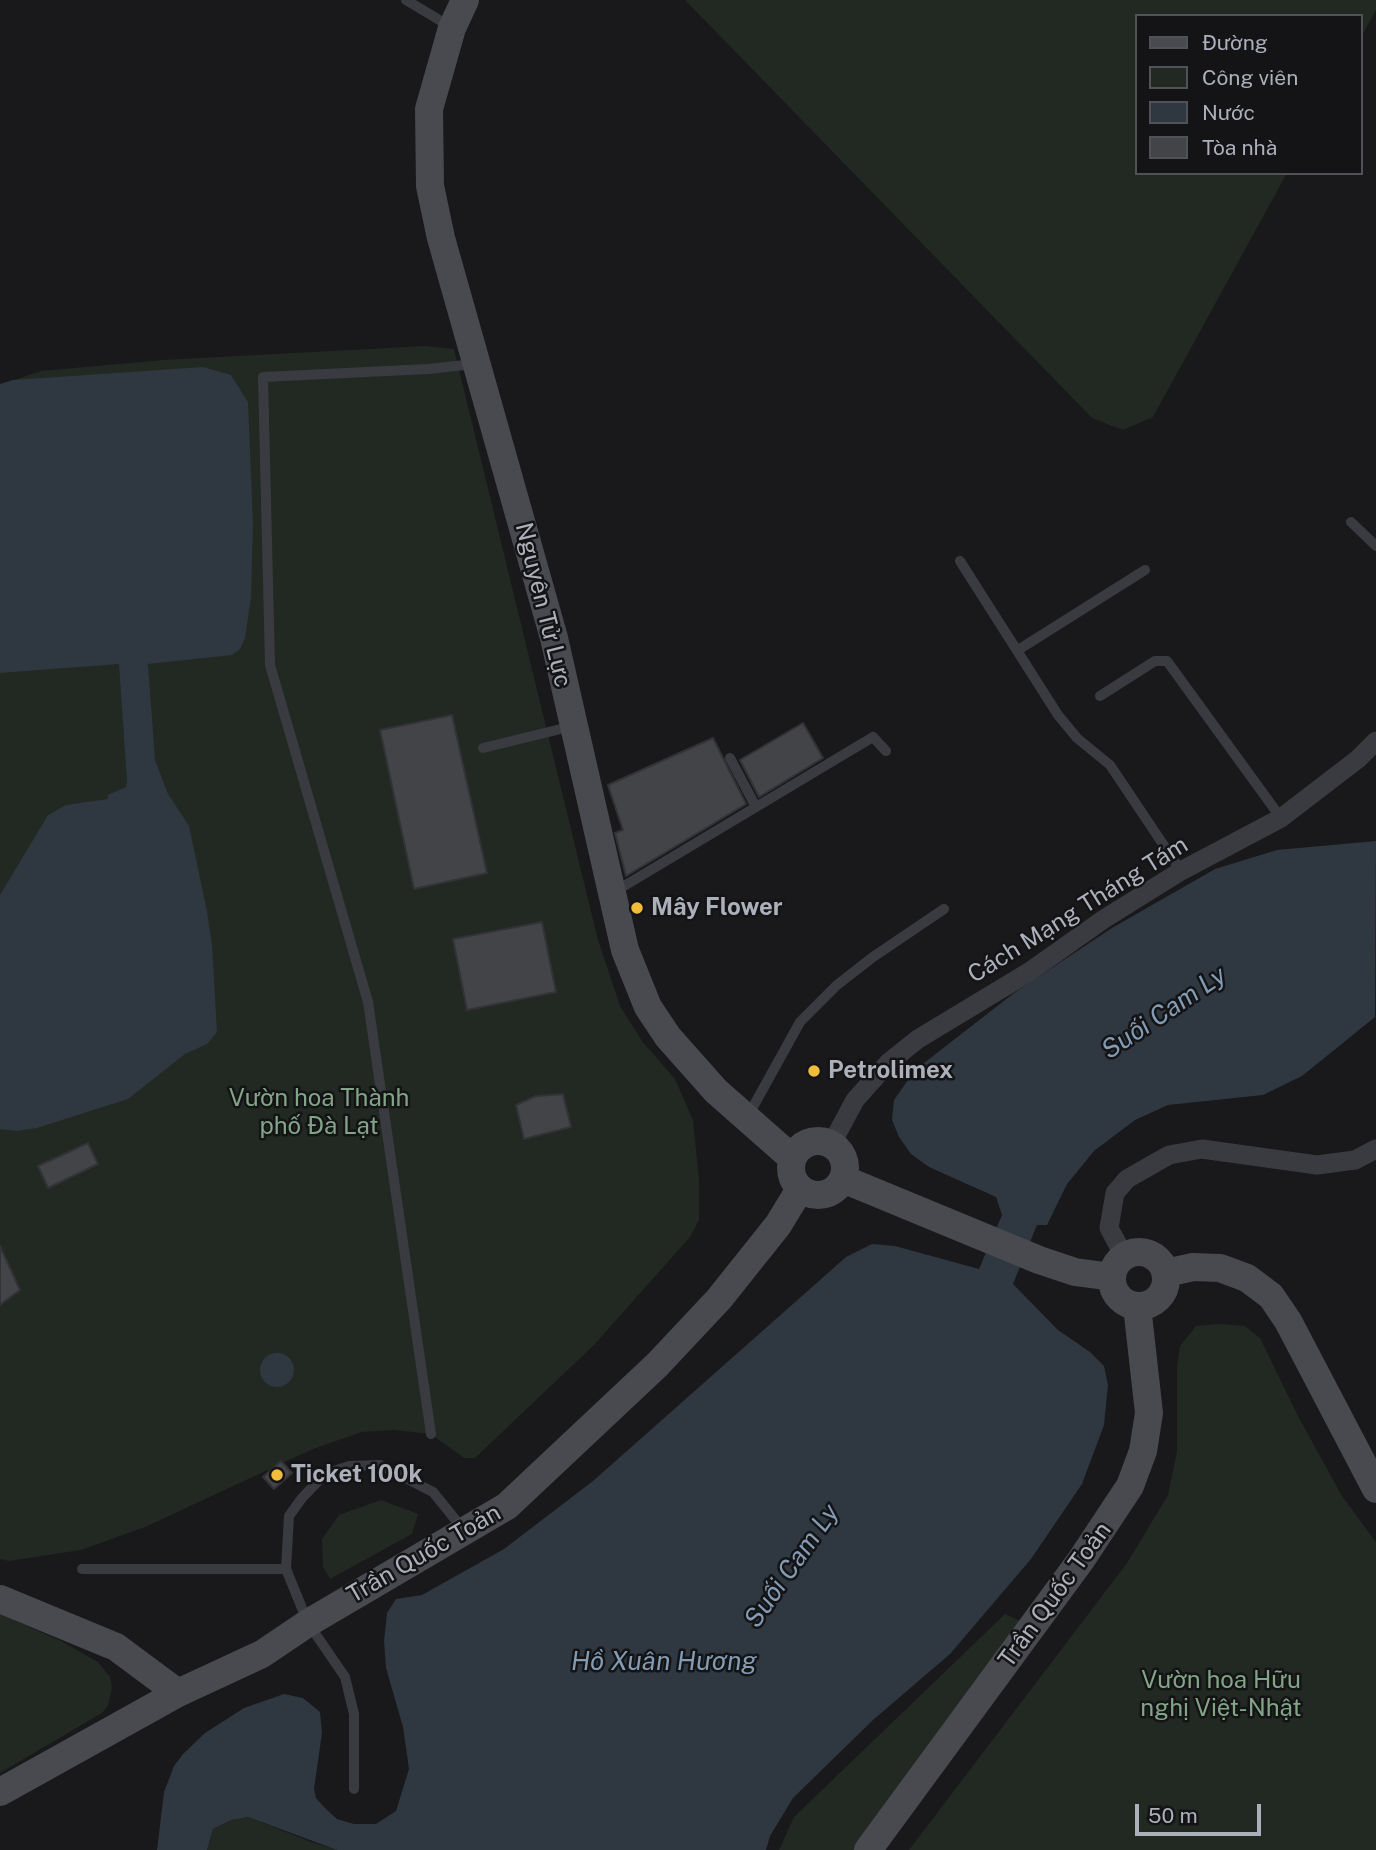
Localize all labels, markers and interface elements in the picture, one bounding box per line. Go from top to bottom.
legend [1134,14,1362,175]
text: Đường [1202,30,1268,55]
text: Công viên [1202,65,1298,90]
text: Nước [1202,100,1255,125]
text: Tòa nhà [1202,135,1277,160]
street label: Nguyên Tử Lực [509,520,577,690]
street label: Cách Mạng Tháng Tám [963,830,1193,990]
place label: Mây Flower [651,894,783,922]
marker: Mây Flower [629,900,645,916]
water label: Suối Cam Ly [1096,960,1232,1066]
place label: Petrolimex [828,1057,953,1085]
marker: Petrolimex [806,1063,822,1079]
park label: Vườn hoa Thành phố Đà Lạt [229,1085,409,1141]
place label: Ticket 100k [291,1461,422,1489]
marker: Ticket 100k [269,1467,285,1483]
street label: Trần Quốc Toản [342,1498,506,1610]
water label: Suối Cam Ly [738,1498,846,1634]
street label: Trần Quốc Toản [993,1517,1117,1673]
water label: Hồ Xuân Hương [571,1646,757,1678]
park label: Vườn hoa Hữu nghị Việt-Nhật [1140,1667,1302,1723]
scale bar [1138,1790,1264,1834]
text: 50 m [1148,1803,1198,1828]

